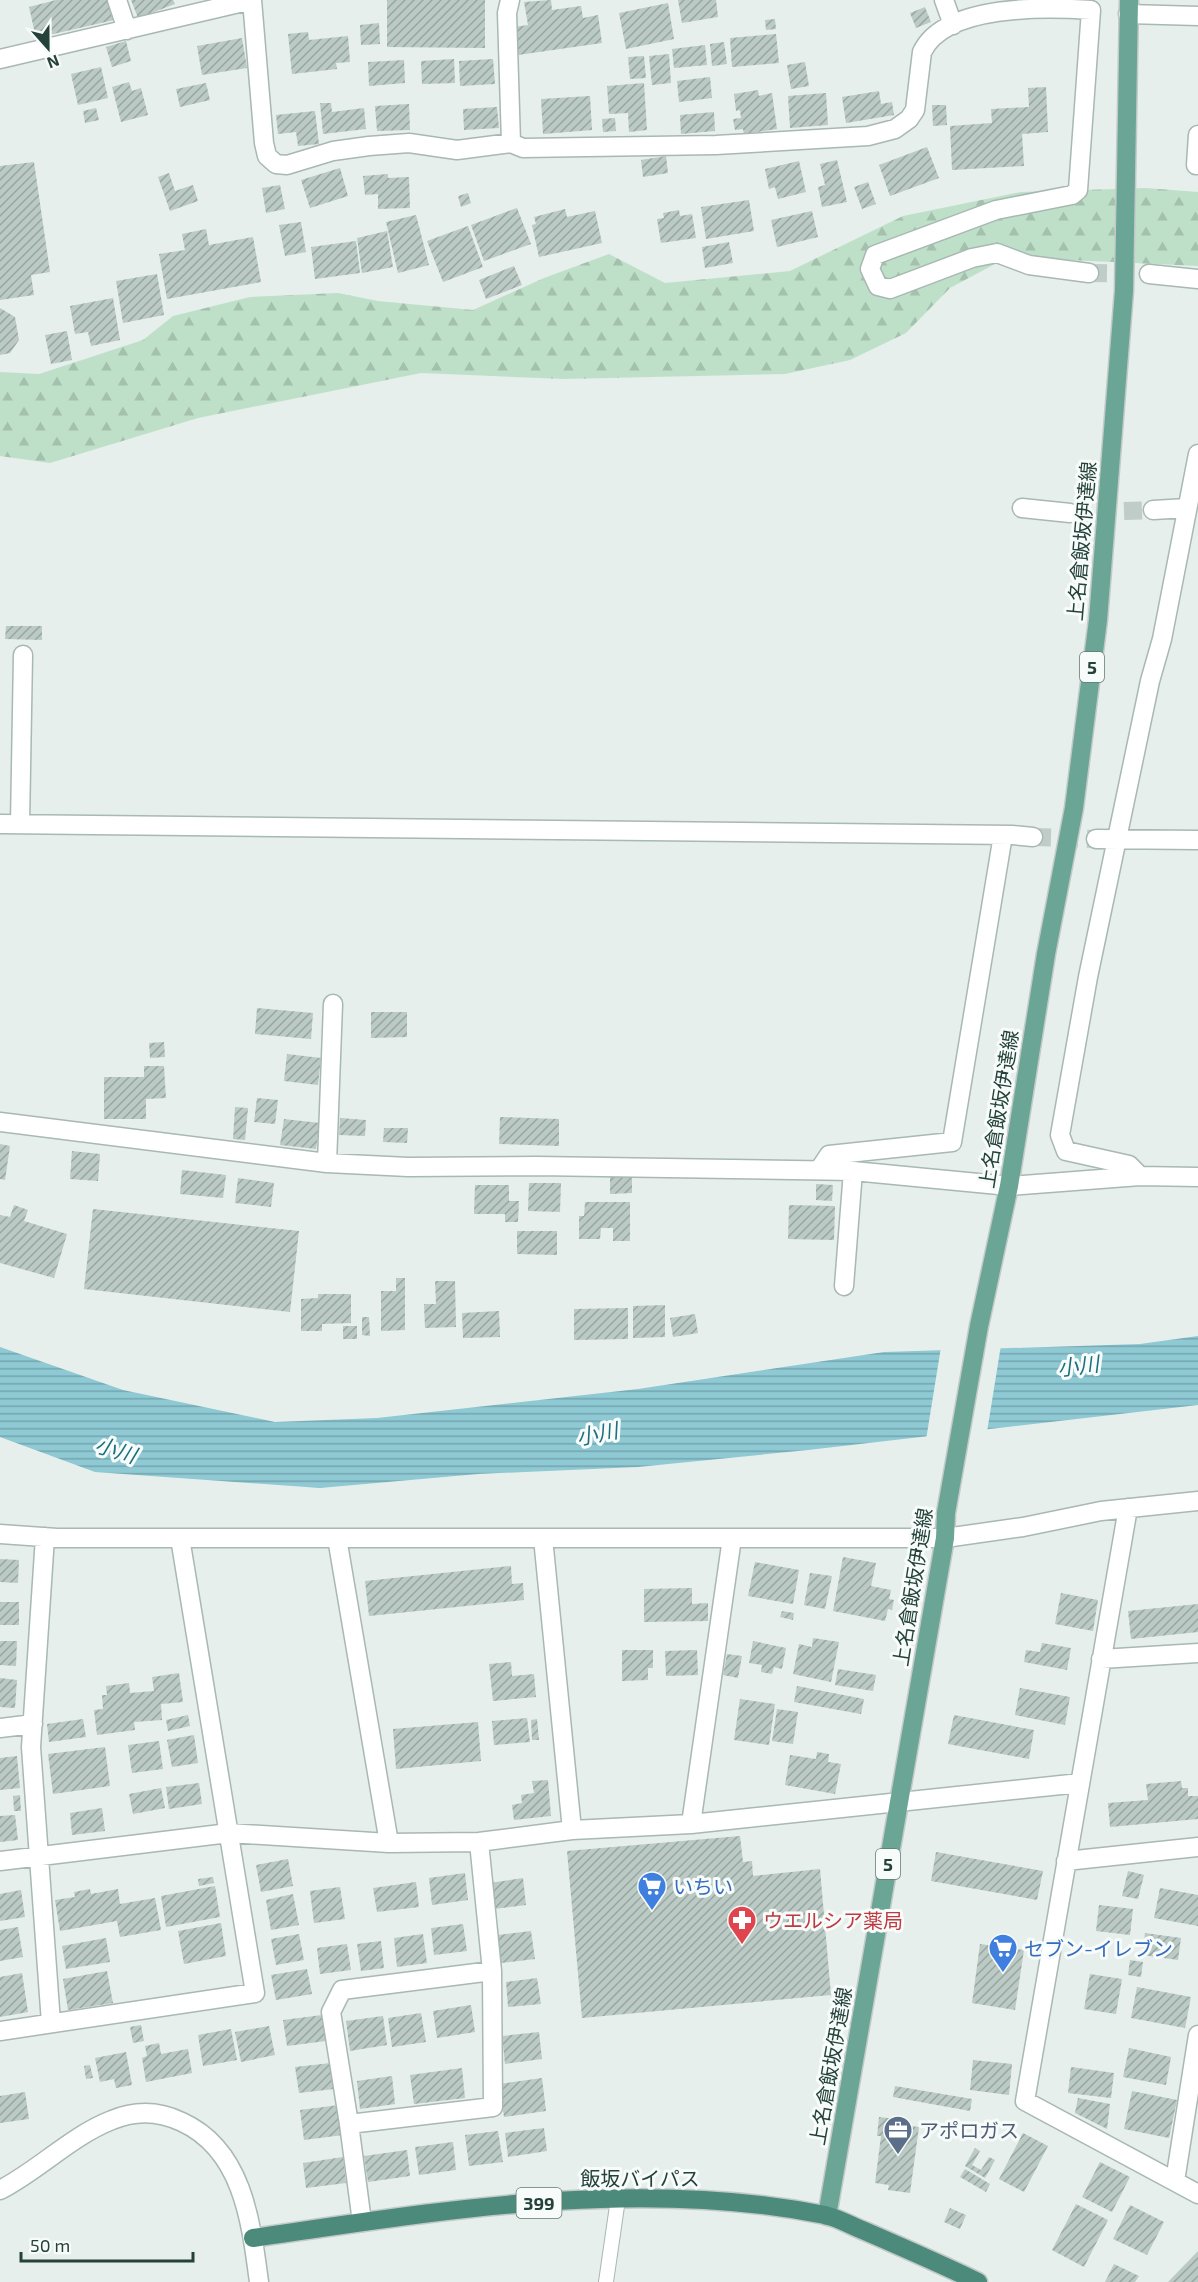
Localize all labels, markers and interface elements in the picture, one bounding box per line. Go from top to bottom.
north arrow [18,18,78,78]
text: N [45,52,62,73]
street label: 上名倉飯坂伊達線 [1062,460,1100,622]
road number: 5 [1080,652,1104,682]
street label: 上名倉飯坂伊達線 [974,1028,1022,1190]
water label: 小川 [1056,1350,1102,1380]
water label: 小川 [574,1416,622,1449]
water label: 小川 [92,1431,142,1468]
street label: 上名倉飯坂伊達線 [888,1506,936,1668]
road number: 5 [876,1849,900,1879]
supermarket icon: いちい [636,1870,668,1912]
place label: いちい [673,1874,733,1898]
pharmacy icon: ウエルシア薬局 [726,1904,758,1946]
place label: ウエルシア薬局 [763,1908,903,1932]
supermarket icon: セブン-イレブン [987,1932,1019,1974]
place label: セブン-イレブン [1024,1936,1173,1960]
street label: 上名倉飯坂伊達線 [804,1985,856,2147]
office icon: アポロガス [882,2114,914,2156]
place label: アポロガス [919,2118,1019,2142]
street label: 飯坂バイパス [580,2166,700,2190]
road number: 399 [516,2188,562,2218]
scale bar [21,2225,194,2263]
text: 50 m [30,2234,70,2256]

